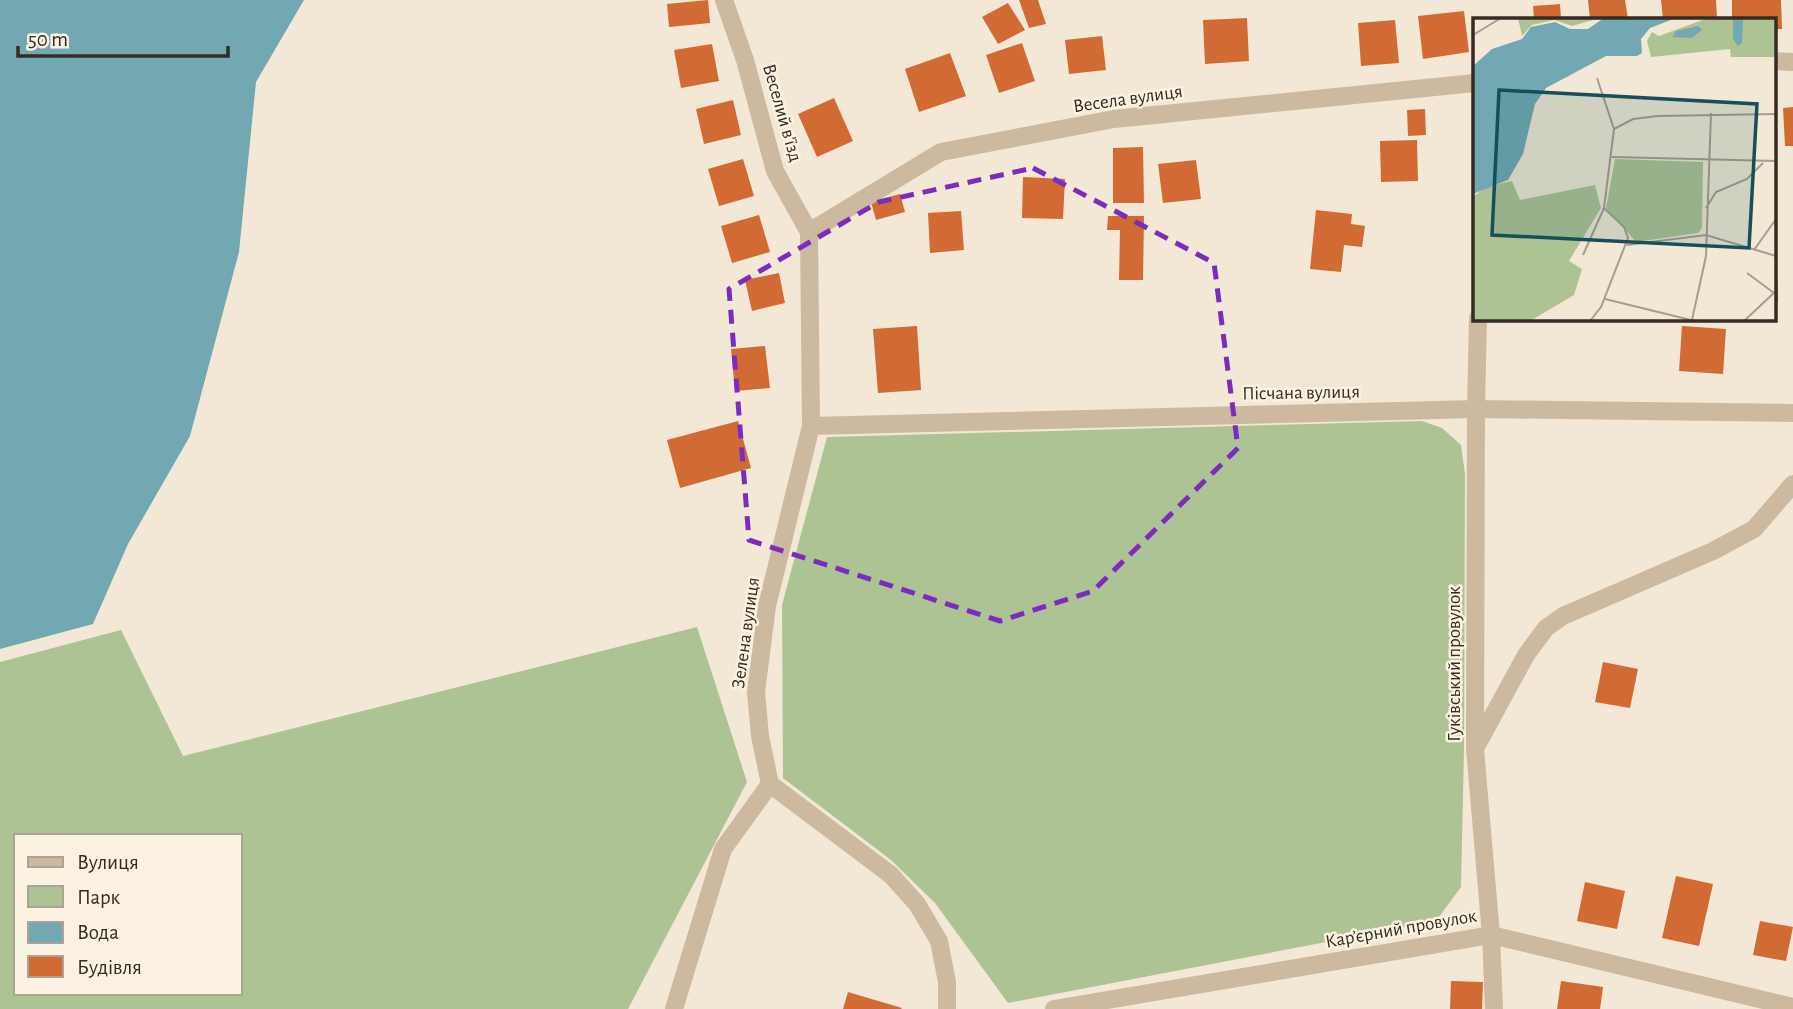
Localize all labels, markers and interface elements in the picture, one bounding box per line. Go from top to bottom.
scale bar [18,14,228,58]
inset map [1473,18,1776,320]
text: 50 m [28,29,68,50]
street label: Веселий в’їзд [759,62,805,164]
street label: Весела вулиця [1072,82,1184,116]
street label: Пісчана вулиця [1242,382,1360,404]
street label: Зелена вулиця [729,576,763,690]
street label: Гуківський провулок [1445,586,1464,742]
legend [14,834,242,995]
text: Вулиця [77,852,139,873]
text: Парк [77,887,121,908]
street label: Кар’єрний провулок [1324,906,1478,952]
text: Вода [77,922,119,943]
text: Будівля [77,957,142,978]

